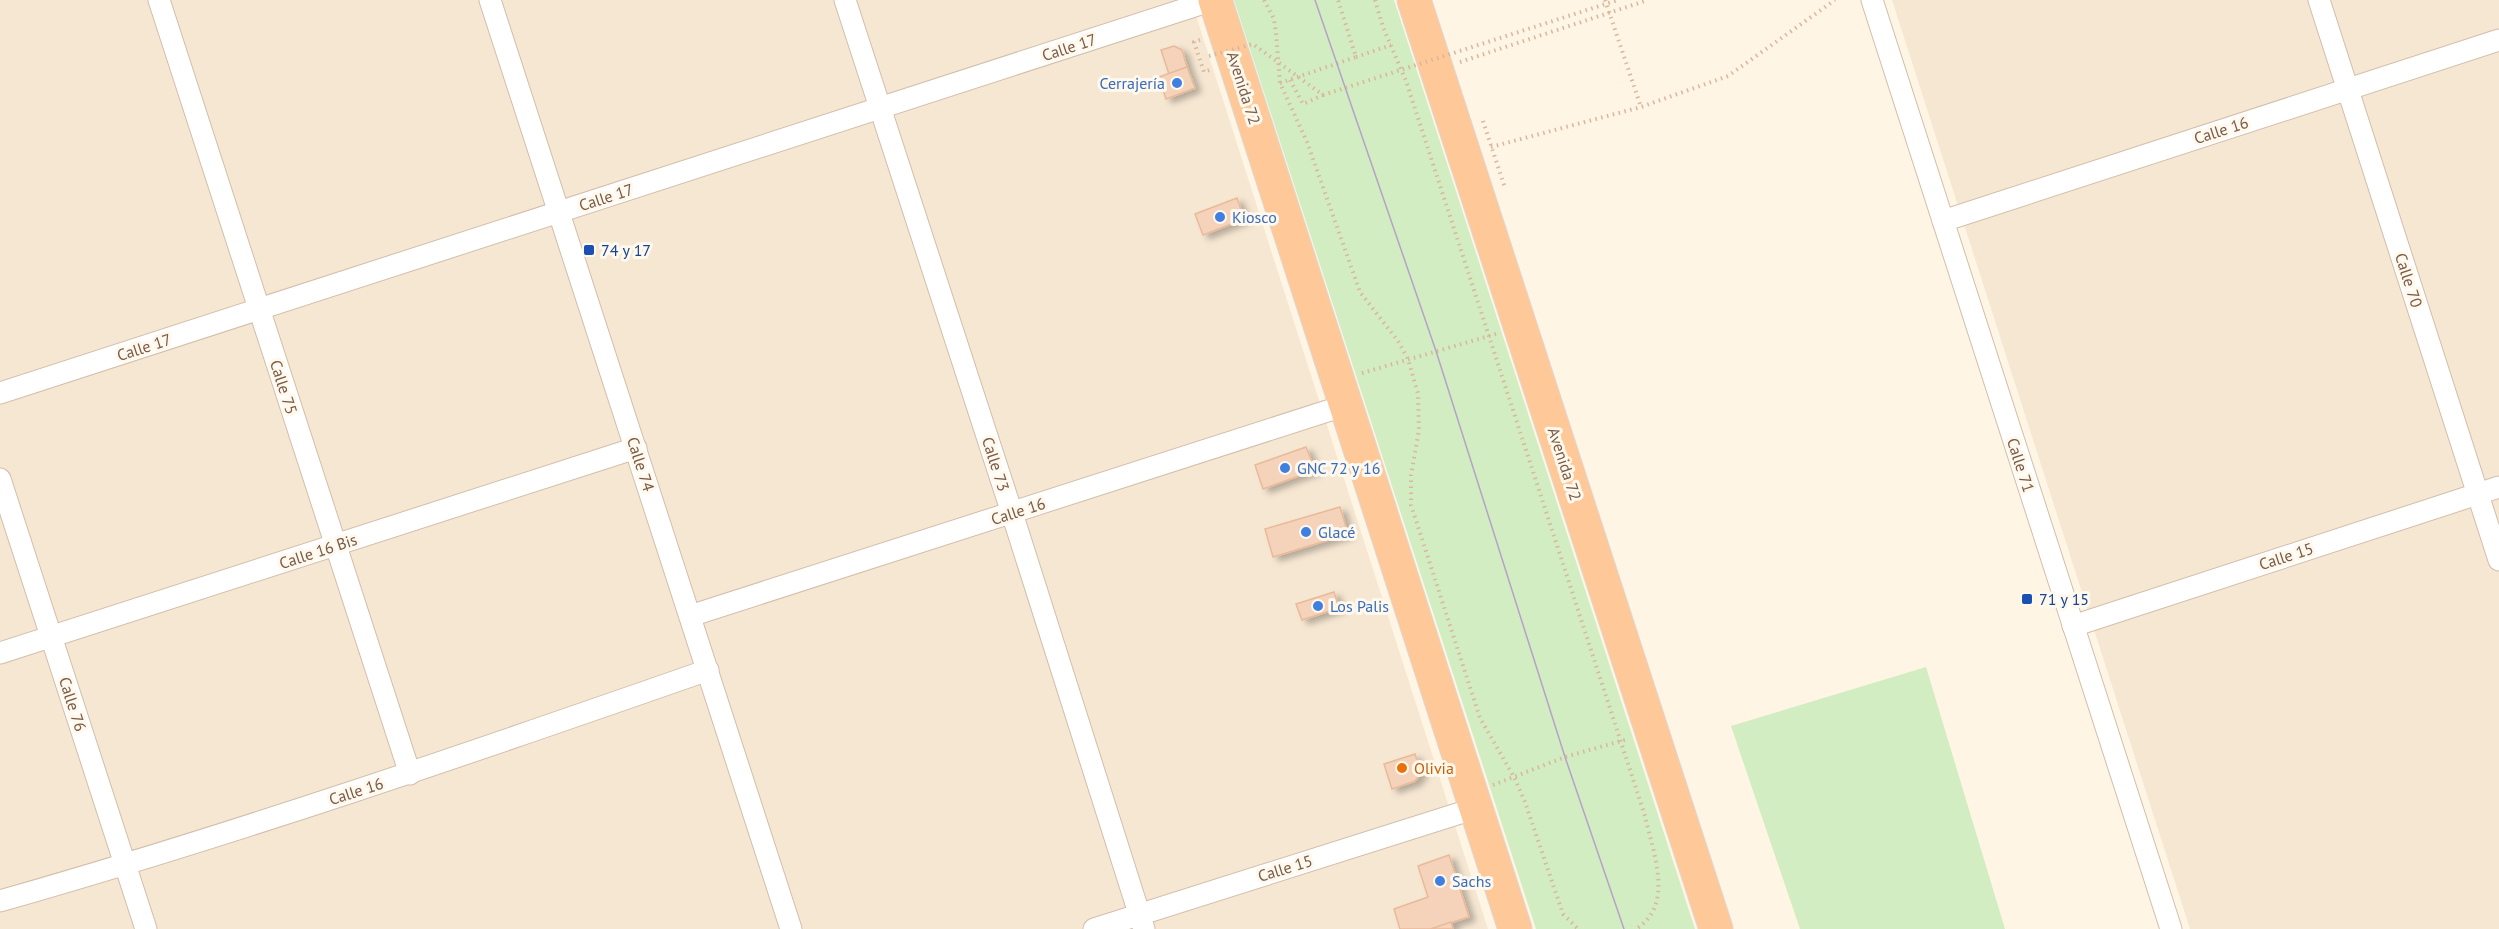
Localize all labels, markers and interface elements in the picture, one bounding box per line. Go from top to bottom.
street label: Calle 17 [1039,29,1099,65]
street label: Avenida 72 [1223,49,1265,127]
place label: Cerrajería [1099,73,1165,93]
marker: Cerrajería [1170,76,1184,90]
street label: Calle 16 [2191,112,2251,148]
street label: Calle 17 [576,179,636,215]
place label: Kiosco [1232,207,1277,227]
marker: Kiosco [1213,210,1227,224]
place label: 74 y 17 [601,240,651,260]
marker: 74 y 17 [582,243,596,257]
street label: Calle 70 [2391,250,2427,310]
street label: Calle 17 [114,329,174,365]
street label: Calle 75 [266,357,302,417]
street label: Avenida 72 [1544,425,1586,503]
street label: Calle 74 [623,434,659,494]
street label: Calle 73 [978,434,1014,494]
street label: Calle 71 [2003,435,2039,495]
place label: GNC 72 y 16 [1297,458,1380,478]
marker: GNC 72 y 16 [1278,461,1292,475]
street label: Calle 16 [988,493,1048,529]
place label: Glacé [1318,522,1355,542]
marker: Glacé [1299,525,1313,539]
street label: Calle 16 Bis [277,529,360,573]
street label: Calle 15 [2256,538,2316,574]
place label: 71 y 15 [2039,589,2089,609]
marker: 71 y 15 [2020,592,2034,606]
place label: Los Palis [1330,596,1389,616]
marker: Los Palis [1311,599,1325,613]
street label: Calle 76 [55,674,91,734]
place label: Olivia [1414,758,1454,778]
marker: Olivia [1395,761,1409,775]
street label: Calle 16 [326,773,386,809]
street label: Calle 15 [1255,850,1315,886]
place label: Sachs [1452,871,1491,891]
marker: Sachs [1433,874,1447,888]

